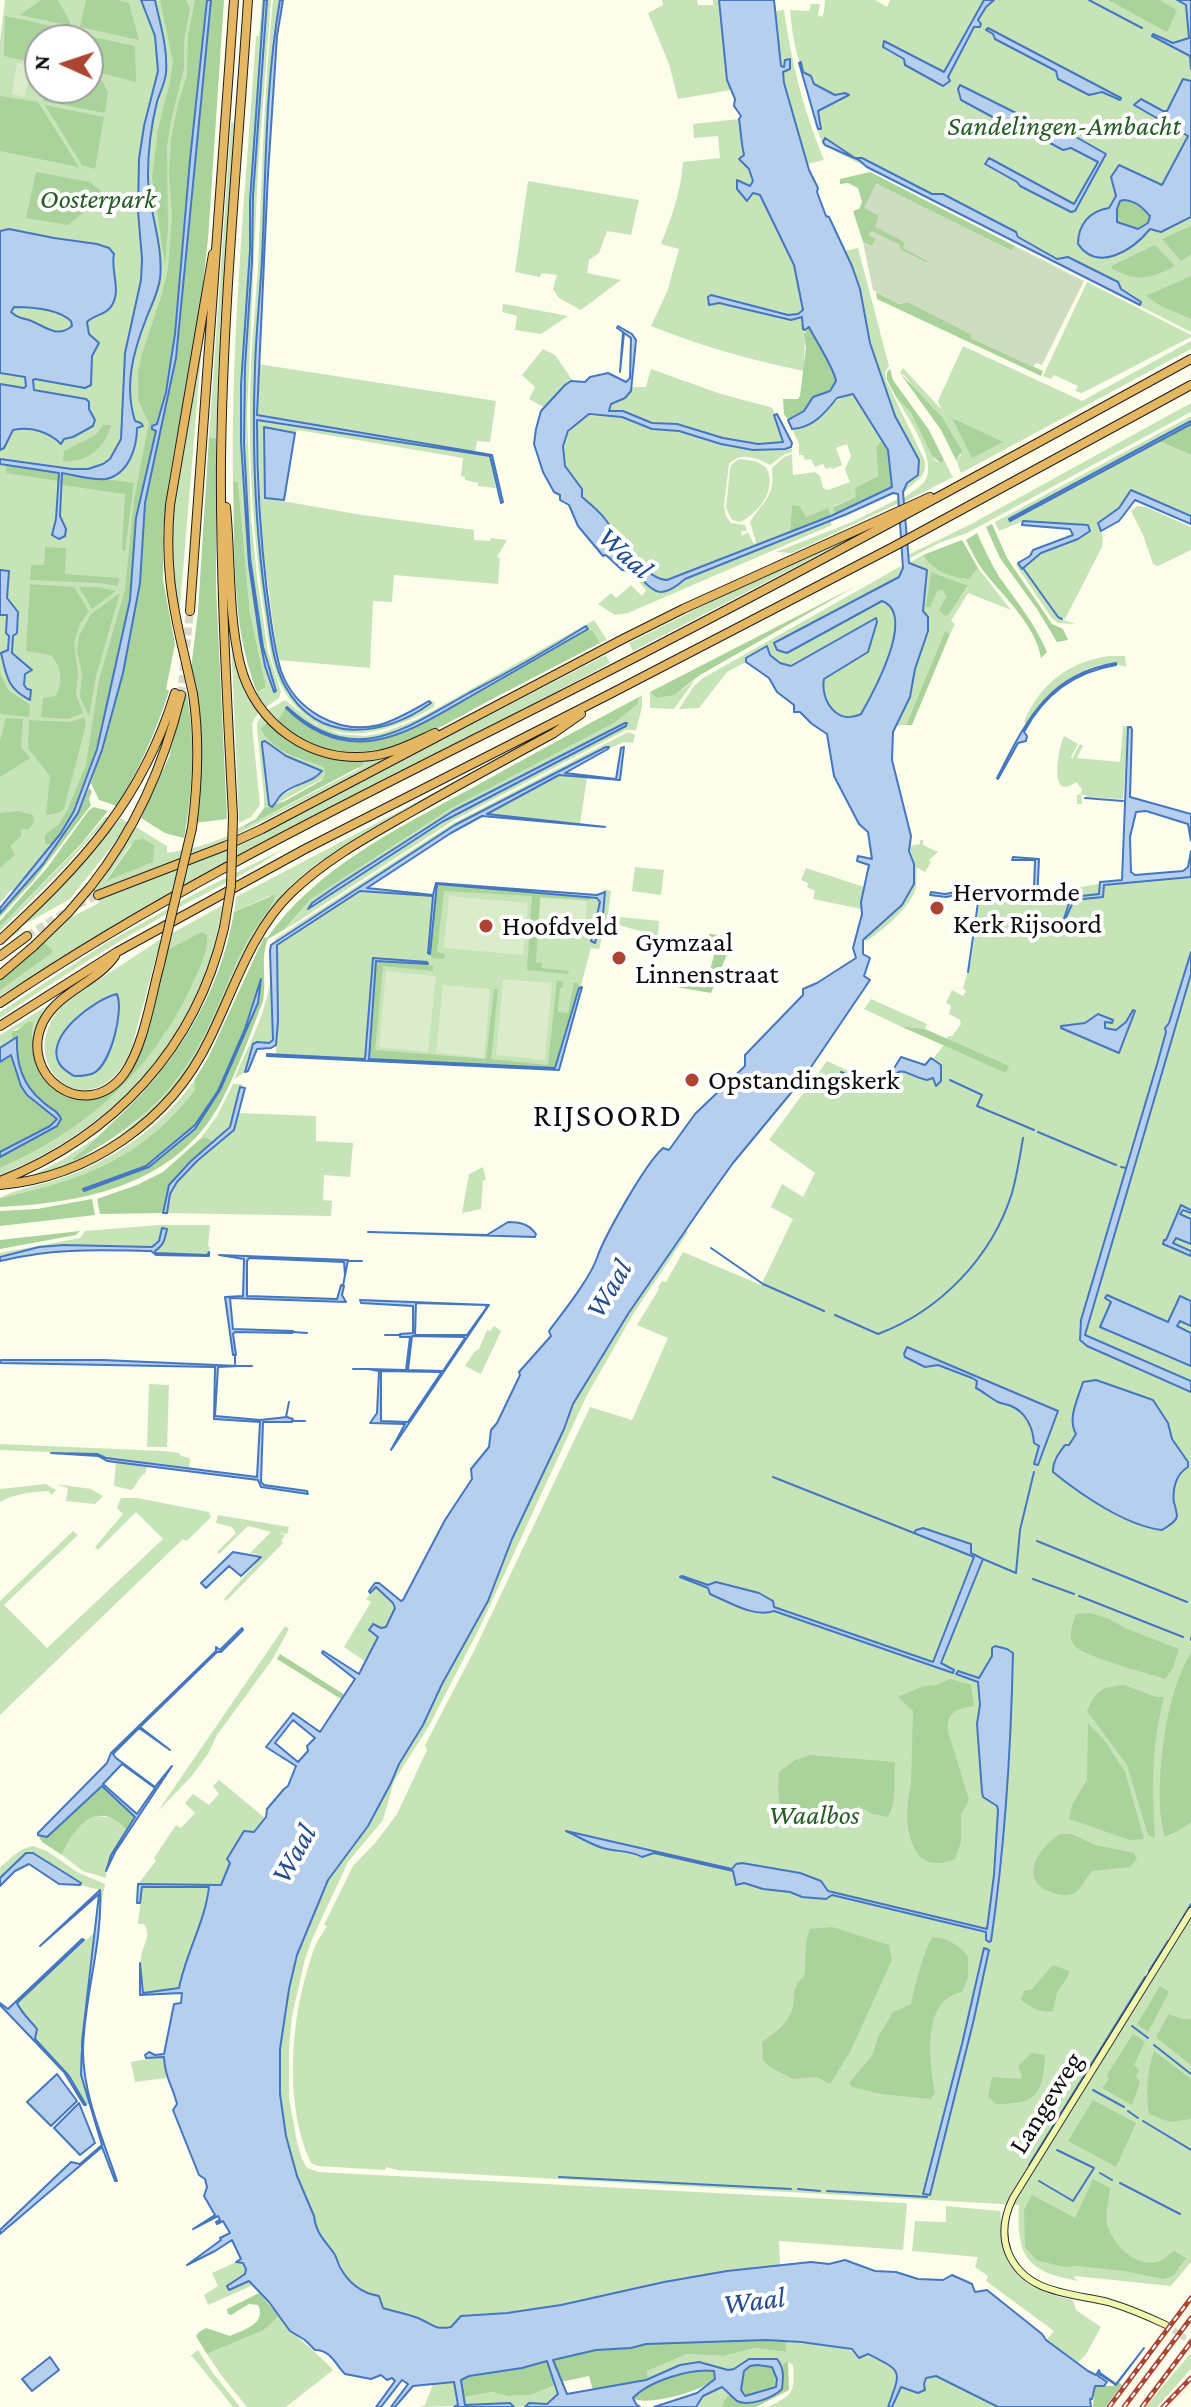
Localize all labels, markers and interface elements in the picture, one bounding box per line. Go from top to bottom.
north arrow [24,24,104,104]
text: N [29,55,54,71]
park label: Sandelingen-Ambacht [947,109,1181,143]
park label: Oosterpark [40,182,156,216]
water label: Waal [590,519,660,587]
place label: Hervormde Kerk Rijsoord [953,875,1102,941]
marker: Hervormde Kerk Rijsoord [928,899,946,917]
place label: Hoofdveld [502,909,618,943]
marker: Hoofdveld [477,917,495,935]
place label: Gymzaal Linnenstraat [635,925,779,991]
marker: Gymzaal Linnenstraat [610,949,628,967]
place label: Opstandingskerk [708,1063,900,1097]
marker: Opstandingskerk [683,1071,701,1089]
district label: RIJSOORD [533,1097,683,1135]
water label: Waal [578,1253,640,1325]
park label: Waalbos [769,1798,859,1832]
water label: Waal [263,1818,325,1890]
street label: Langeweg [1002,2046,1090,2160]
water label: Waal [721,2279,787,2323]

